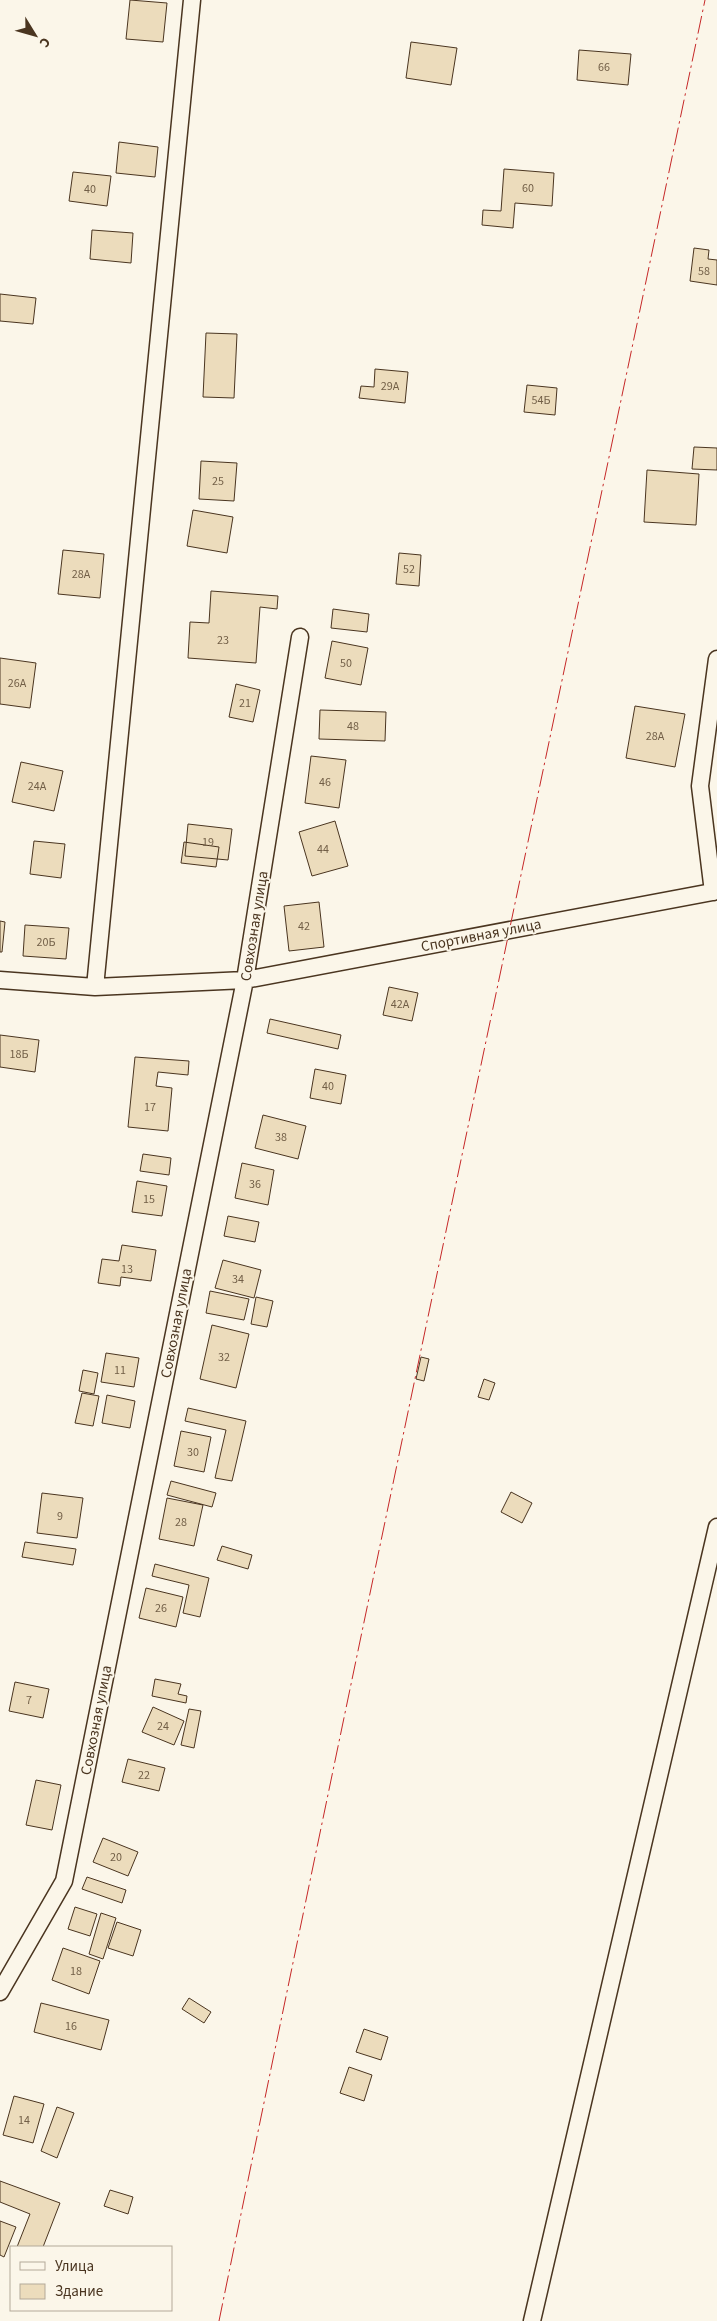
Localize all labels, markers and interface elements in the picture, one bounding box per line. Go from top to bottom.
north arrow [10,10,60,60]
text: С [34,33,55,51]
house number: 66 [598,59,610,76]
house number: 60 [522,180,534,197]
house number: 40 [84,181,96,198]
house number: 58 [698,263,710,280]
house number: 29А [381,378,400,395]
house number: 54Б [532,392,550,409]
house number: 25 [212,473,224,490]
house number: 52 [403,561,415,578]
house number: 28А [72,566,91,583]
house number: 23 [217,632,229,649]
house number: 50 [340,655,352,672]
house number: 26А [8,675,27,692]
house number: 21 [239,695,251,712]
house number: 48 [347,718,359,735]
house number: 28А [646,728,665,745]
house number: 46 [319,774,331,791]
house number: 24А [28,778,47,795]
house number: 19 [202,834,214,851]
house number: 44 [317,841,329,858]
street label: Совхозная улица [235,869,274,983]
street label: Спортивная улица [419,914,543,957]
house number: 42 [298,918,310,935]
house number: 20Б [37,934,55,951]
house number: 42А [391,996,410,1013]
house number: 18Б [10,1046,28,1063]
house number: 40 [322,1078,334,1095]
house number: 17 [144,1099,156,1116]
house number: 38 [275,1129,287,1146]
house number: 36 [249,1176,261,1193]
house number: 15 [143,1191,155,1208]
house number: 13 [121,1261,133,1278]
street label: Совхозная улица [156,1266,197,1380]
house number: 34 [232,1271,244,1288]
house number: 32 [218,1349,230,1366]
house number: 11 [114,1362,126,1379]
house number: 30 [187,1444,199,1461]
house number: 9 [57,1508,63,1525]
house number: 28 [175,1514,187,1531]
house number: 26 [155,1600,167,1617]
street label: Совхозная улица [76,1663,117,1777]
house number: 7 [26,1692,32,1709]
house number: 24 [157,1718,169,1735]
house number: 22 [138,1767,150,1784]
house number: 20 [110,1849,122,1866]
house number: 18 [70,1963,82,1980]
house number: 16 [65,2018,77,2035]
house number: 14 [18,2112,30,2129]
legend [10,2246,172,2311]
text: Улица [55,2256,94,2277]
text: Здание [55,2281,103,2302]

